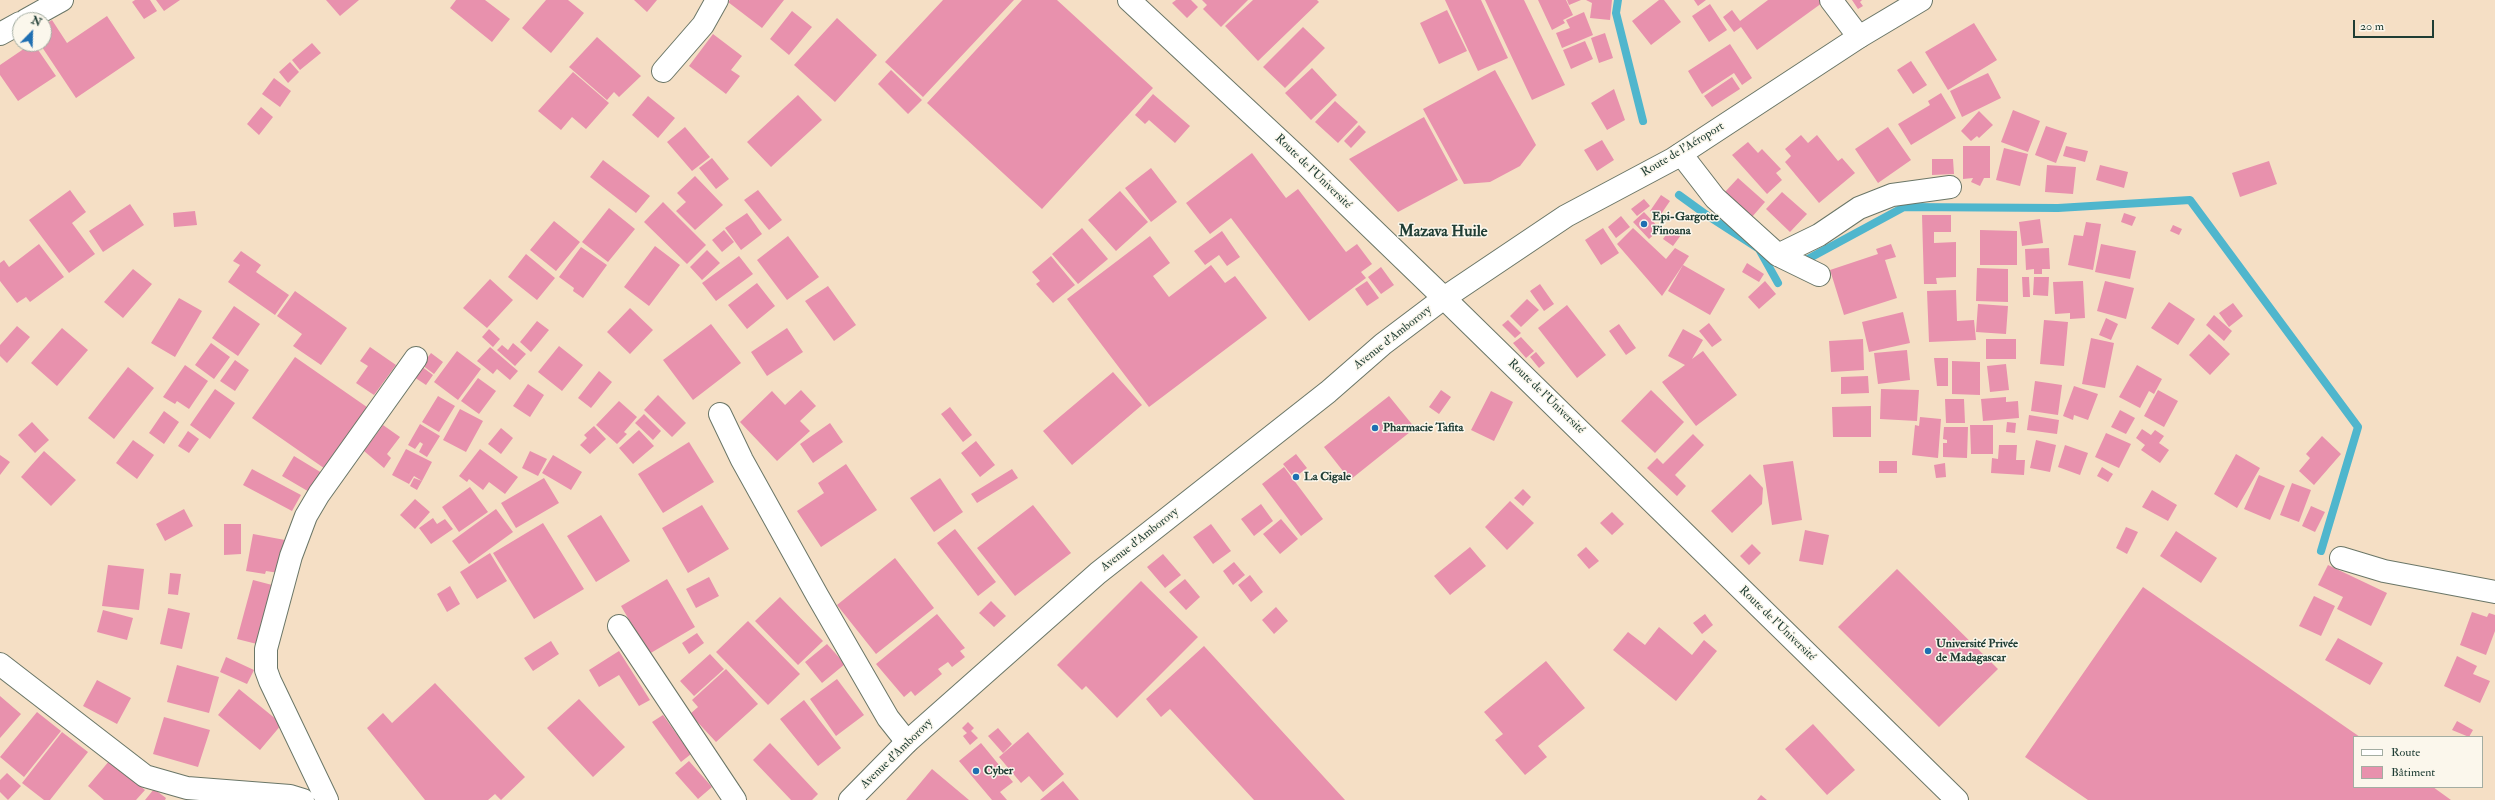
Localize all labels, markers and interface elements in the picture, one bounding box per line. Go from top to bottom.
north arrow [12,12,52,52]
scale bar [2355,12,2436,38]
text: N [29,14,44,29]
text: 20 m [2360,19,2384,34]
street label: Route de l'Aéroport [1639,120,1727,180]
street label: Route de l'Université [1272,132,1354,212]
place label: Epi-Gargotte Finoana [1652,210,1719,238]
marker: Epi-Gargotte Finoana [1639,219,1649,229]
district label: Mazava Huile [1398,223,1488,243]
street label: Avenue d'Amborovy [1351,303,1435,373]
street label: Route de l'Université [1505,357,1587,437]
place label: Pharmacie Tafita [1383,421,1463,435]
marker: Pharmacie Tafita [1370,423,1380,433]
place label: La Cigale [1304,470,1351,484]
marker: La Cigale [1291,472,1301,482]
street label: Avenue d'Amborovy [1098,505,1182,575]
street label: Route de l'Université [1736,584,1818,664]
place label: Université Privée de Madagascar [1936,637,2018,665]
marker: Université Privée de Madagascar [1923,646,1933,656]
street label: Avenue d'Amborovy [858,716,936,792]
legend [2353,736,2483,788]
text: Route [2391,745,2420,760]
place label: Cyber [984,764,1013,778]
text: Bâtiment [2391,765,2435,780]
marker: Cyber [971,766,981,776]

